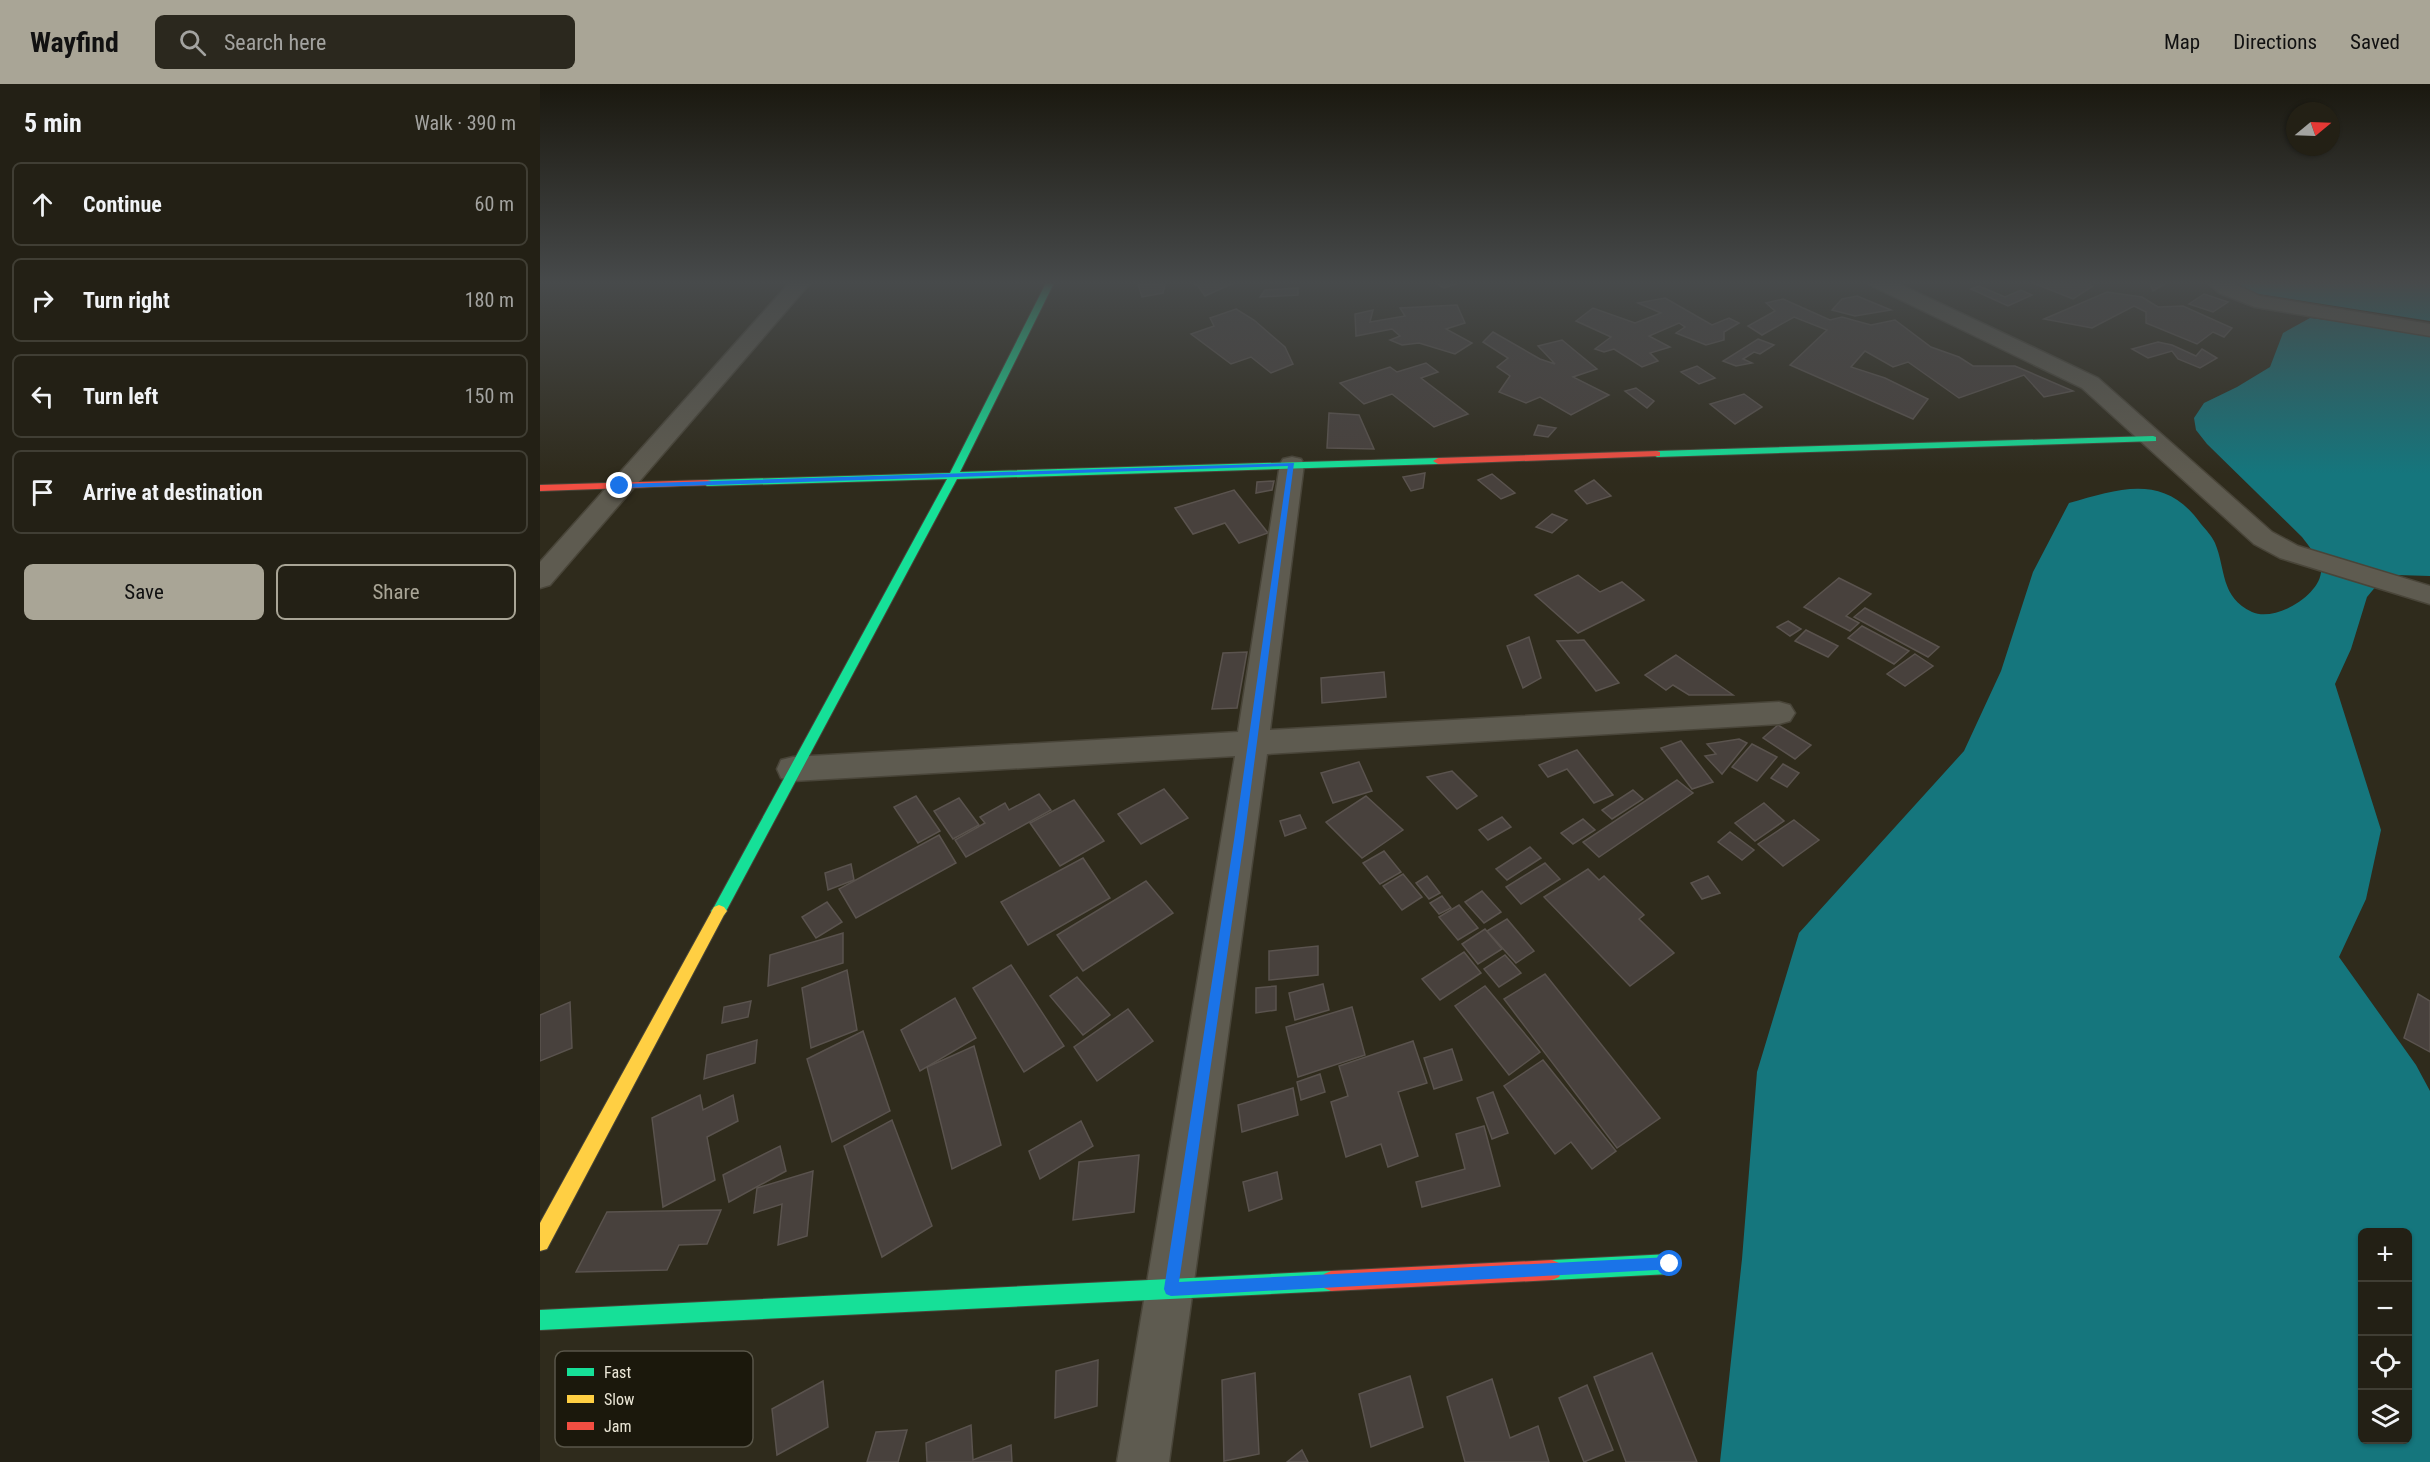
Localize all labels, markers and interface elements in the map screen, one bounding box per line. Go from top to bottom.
search box [155,15,575,69]
text: Wayfind [30,26,119,59]
icon: search [176,26,209,59]
text: Search here [224,30,326,55]
text: Map [2164,30,2200,54]
text: Directions [2233,30,2317,54]
text: Saved [2350,30,2400,54]
north arrow [2286,102,2340,156]
text: 5 min [24,108,82,138]
text: Walk · 390 m [415,111,516,135]
icon: ahead [26,188,59,221]
text: Continue [83,192,162,217]
text: 60 m [475,192,514,216]
icon: right [26,284,59,317]
text: Turn right [83,288,170,313]
text: 180 m [465,288,514,312]
icon: left [26,380,59,413]
text: Turn left [83,384,158,409]
text: 150 m [465,384,514,408]
route end [606,472,632,498]
icon: arrive [26,476,59,509]
text: Arrive at destination [83,480,263,505]
button: Save [24,564,264,620]
button: Share [276,564,516,620]
map controls [2358,1228,2412,1444]
button: + [2358,1228,2412,1282]
route start [1656,1250,1682,1276]
button: − [2358,1282,2412,1336]
button: locate [2358,1336,2412,1390]
legend [555,1351,753,1447]
text: Fast [604,1363,631,1382]
text: Slow [604,1390,634,1409]
button: layers [2358,1390,2412,1444]
text: Jam [604,1417,631,1436]

